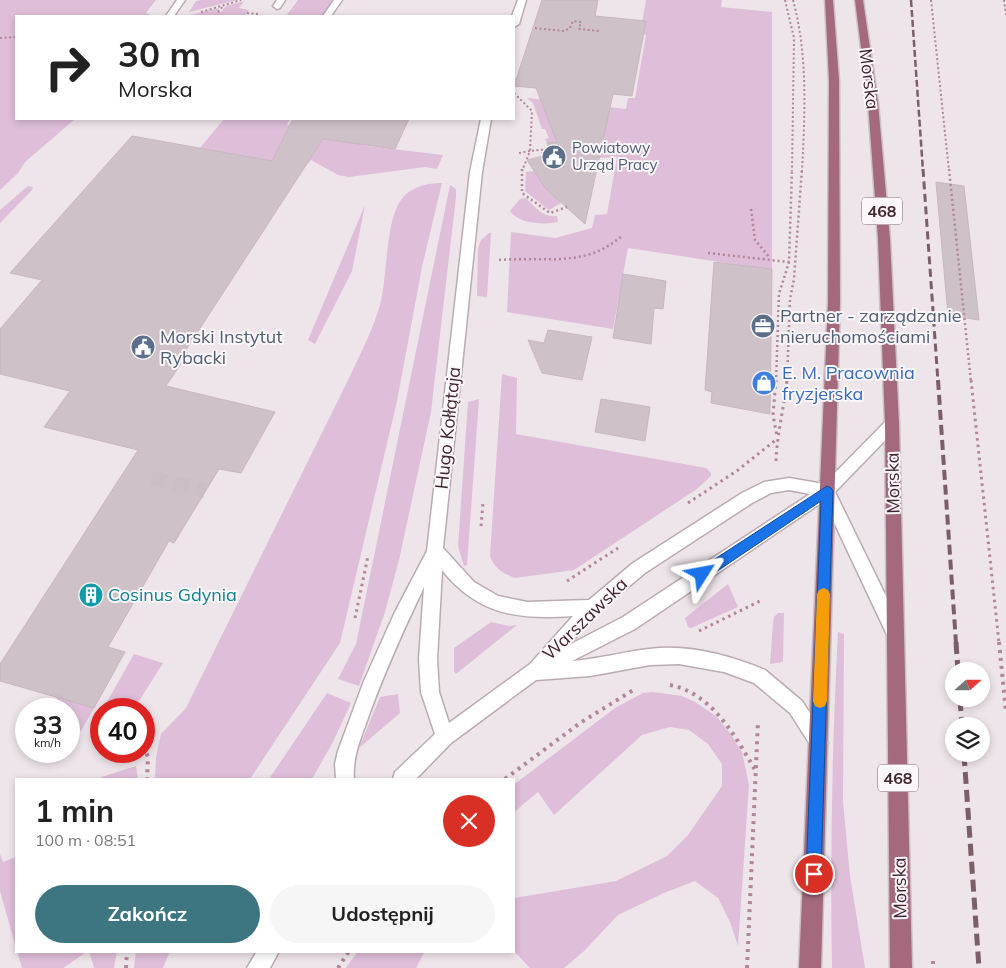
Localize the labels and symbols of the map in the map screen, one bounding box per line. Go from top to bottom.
street label: Morska [854,47,885,111]
place label: Powiatowy Urząd Pracy [572,138,658,174]
public building icon: Powiatowy Urząd Pracy [541,144,567,170]
road number: 468 [862,198,902,225]
place label: Partner - zarządzanie nieruchomościami [780,304,962,348]
office icon: Partner - zarządzanie nieruchomościami [750,313,776,339]
place label: Morski Instytut Rybacki [160,325,283,369]
public building icon: Morski Instytut Rybacki [130,334,156,360]
place label: E. M. Pracownia fryzjerska [782,361,915,405]
street label: Hugo Kołłątaja [430,366,465,490]
shop icon: E. M. Pracownia fryzjerska [751,370,777,396]
street label: Morska [880,452,905,514]
position arrow [675,547,727,599]
street label: Warszawska [537,572,632,665]
building icon: Cosinus Gdynia [78,582,104,608]
place label: Cosinus Gdynia [108,583,237,606]
north arrow [945,662,990,708]
speed limit sign: 40 [90,698,155,763]
road number: 468 [878,764,918,791]
pin [793,853,835,895]
street label: Morska [887,857,912,919]

